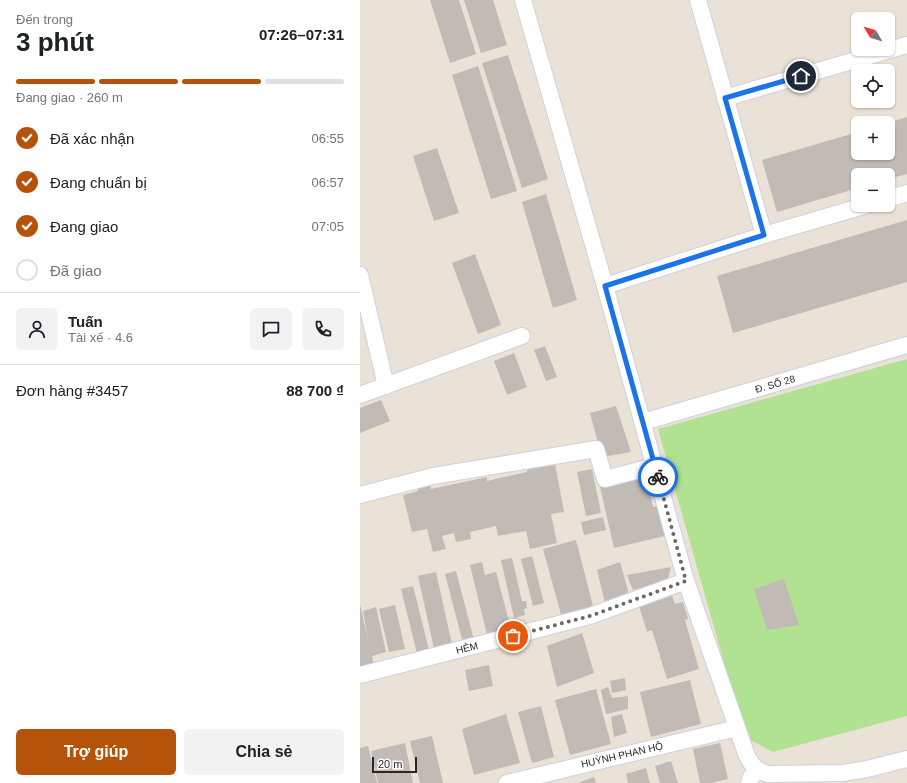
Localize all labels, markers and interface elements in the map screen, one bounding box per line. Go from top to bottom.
text: Đến trong [16,12,73,27]
north arrow [851,12,895,56]
map controls [851,12,895,212]
text: 07:26–07:31 [259,26,344,43]
text: 3 phút [16,27,94,57]
pin [784,59,818,93]
button: locate [851,64,895,108]
icon: home [790,65,812,87]
text: Đang giao · 260 m [16,90,123,105]
button: + [851,116,895,160]
icon: check [16,127,38,149]
text: Đã xác nhận [50,130,134,147]
text: 06:55 [311,131,344,146]
button: − [851,168,895,212]
icon: check [16,171,38,193]
text: Đang chuẩn bị [50,174,147,191]
text: 06:57 [311,175,344,190]
icon: check [16,215,38,237]
text: Đang giao [50,218,118,235]
text: 07:05 [311,219,344,234]
text: Đã giao [50,262,102,279]
button: person [16,308,58,350]
button: chat [250,308,292,350]
button: phone [302,308,344,350]
text: Tuấn [68,313,103,330]
text: Tài xế · 4.6 [68,330,133,345]
street label: Đ. SỐ 28 [753,371,797,395]
text: Đơn hàng #3457 [16,382,128,399]
text: 88 700 ₫ [286,382,344,399]
courier [638,457,678,497]
icon: bike [647,466,669,488]
pin [496,619,530,653]
icon: bag [502,625,524,647]
street label: HẺM [455,639,479,656]
button: Trợ giúp [16,729,176,775]
button: Chia sẻ [184,729,344,775]
street label: HUỲNH PHAN HỘ [580,739,664,770]
scale bar [372,755,417,774]
text: 20 m [378,758,402,770]

